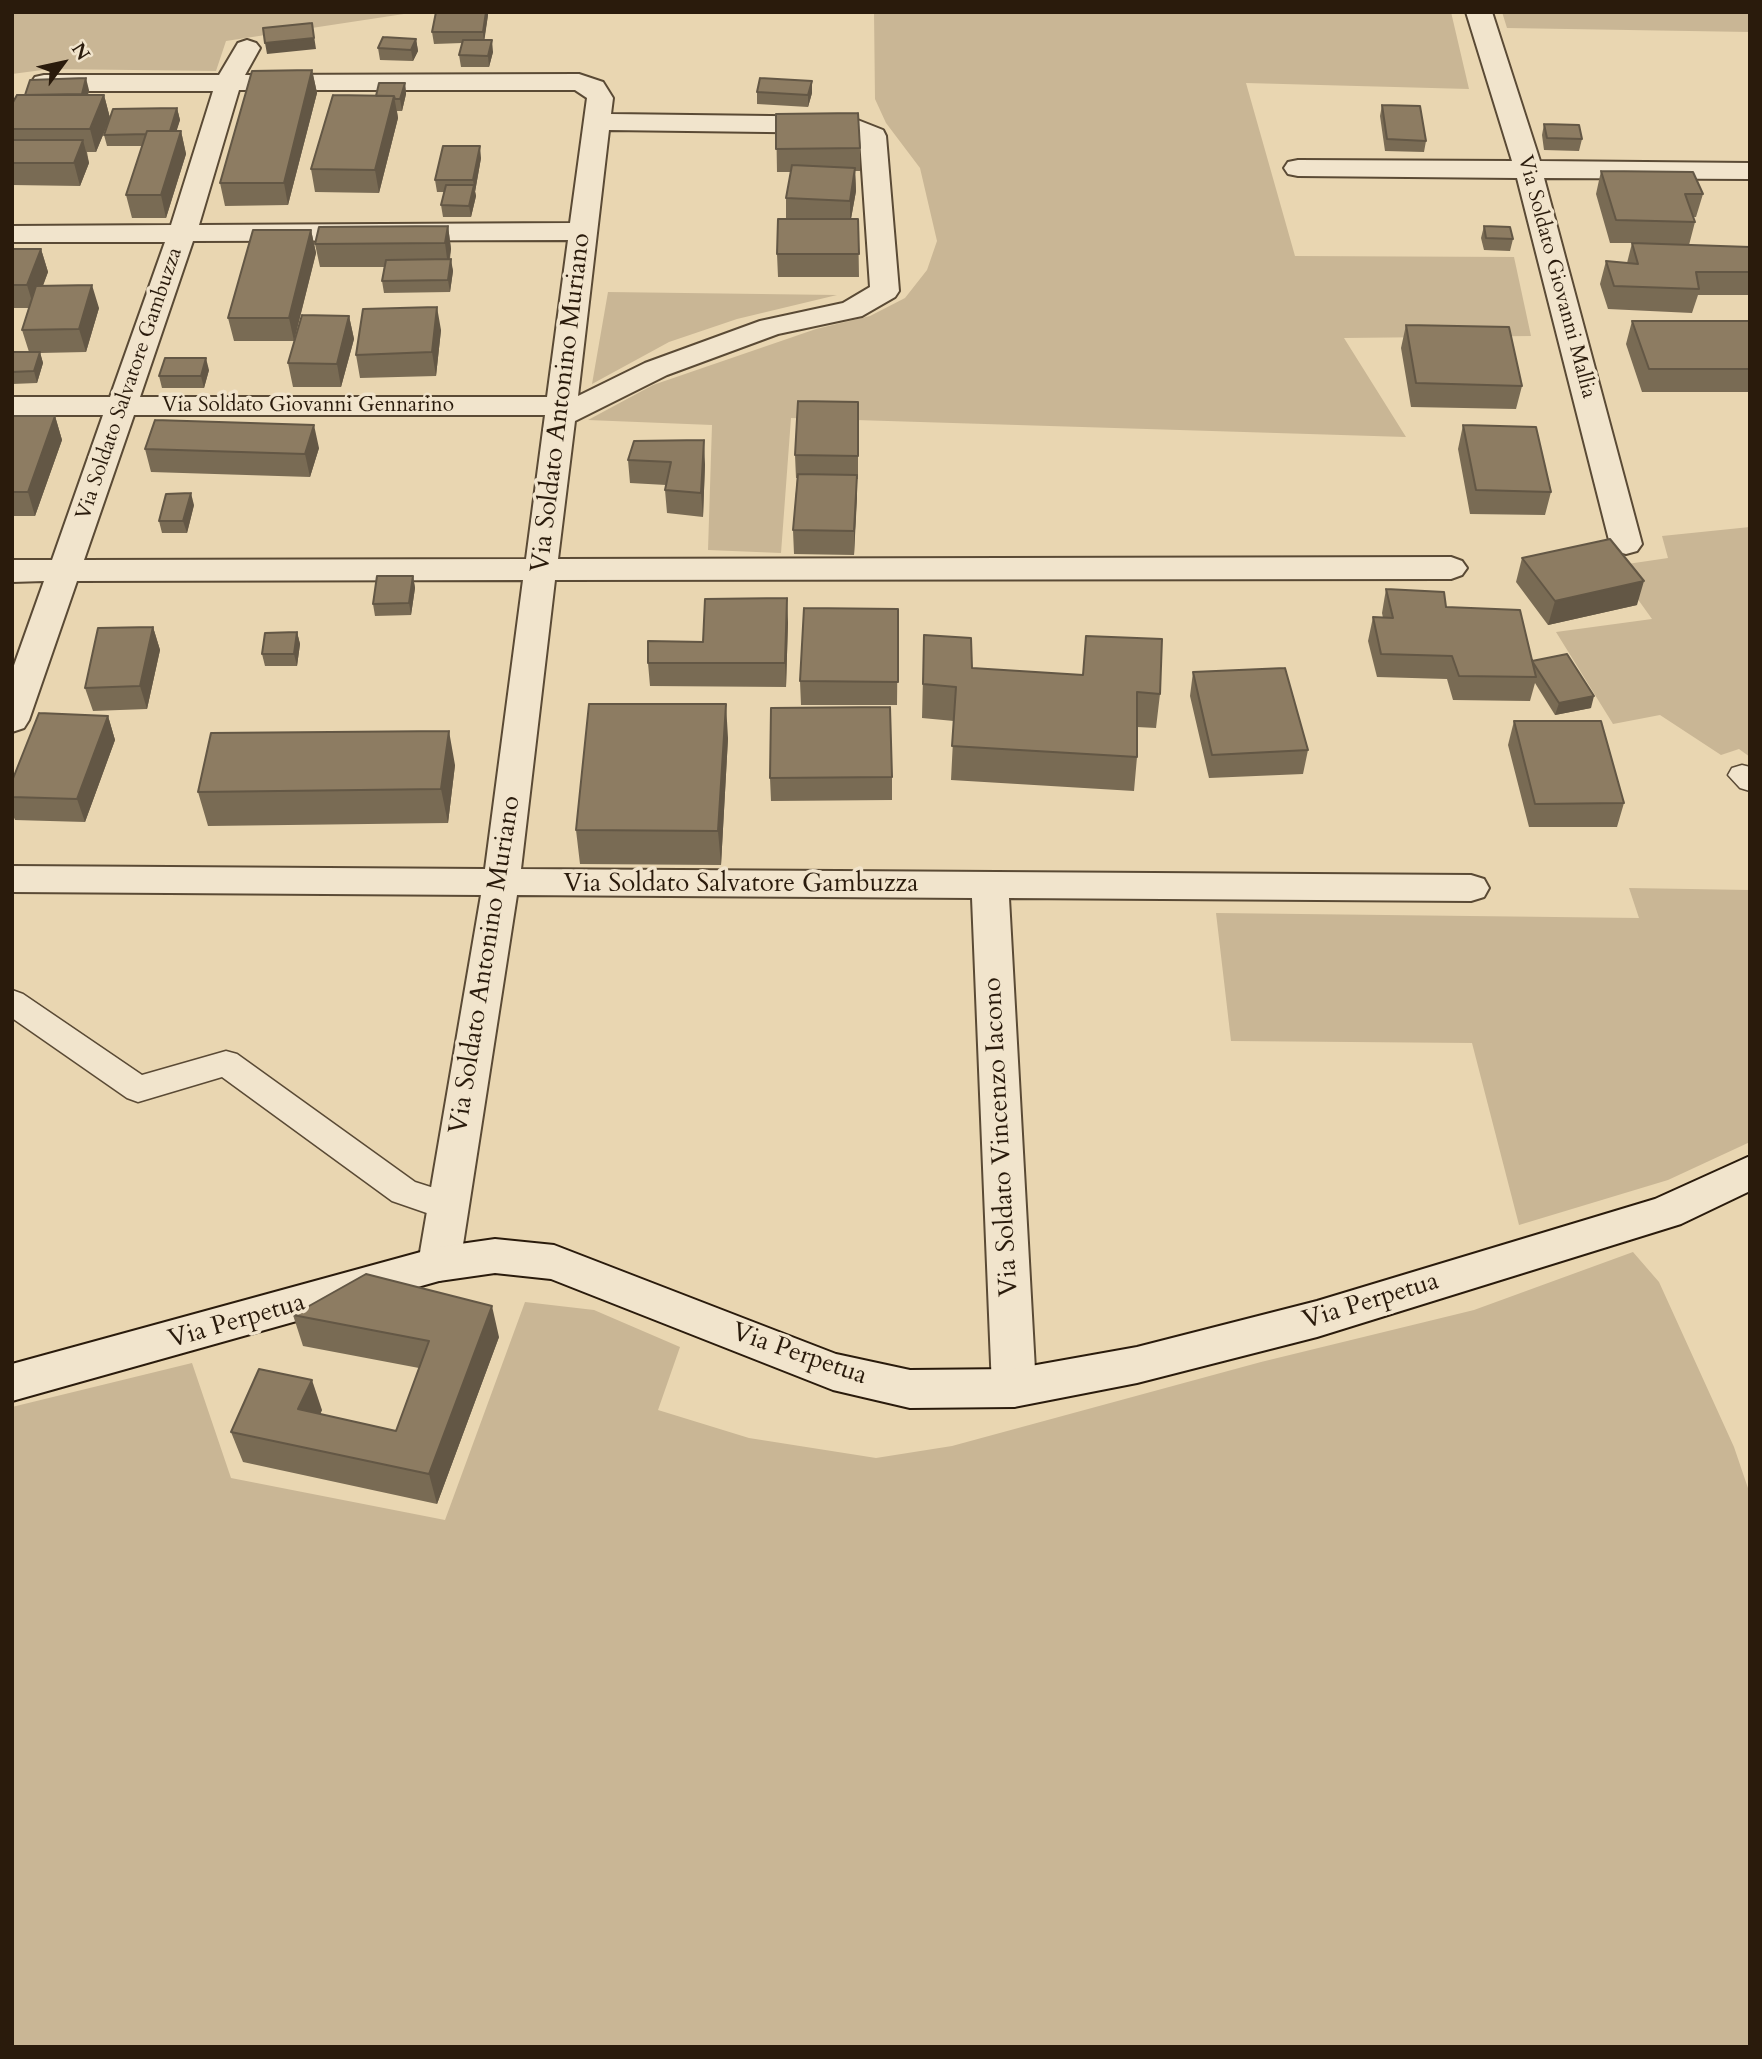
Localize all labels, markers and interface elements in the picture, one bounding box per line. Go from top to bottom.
north arrow [28,28,98,98]
text: N [65,38,96,66]
street label: Via Soldato Giovanni Mallia [1511,153,1601,401]
street label: Via Soldato Antonino Muriano [526,232,598,574]
street label: Via Soldato Salvatore Gambuzza [71,244,189,524]
street label: Via Soldato Giovanni Gennarino [162,393,454,419]
street label: Via Soldato Antonino Muriano [444,794,528,1136]
street label: Via Soldato Salvatore Gambuzza [564,869,918,901]
street label: Via Soldato Vincenzo Iacono [978,977,1026,1297]
street label: Via Perpetua [1299,1267,1443,1337]
street label: Via Perpetua [165,1288,309,1356]
street label: Via Perpetua [727,1317,871,1393]

